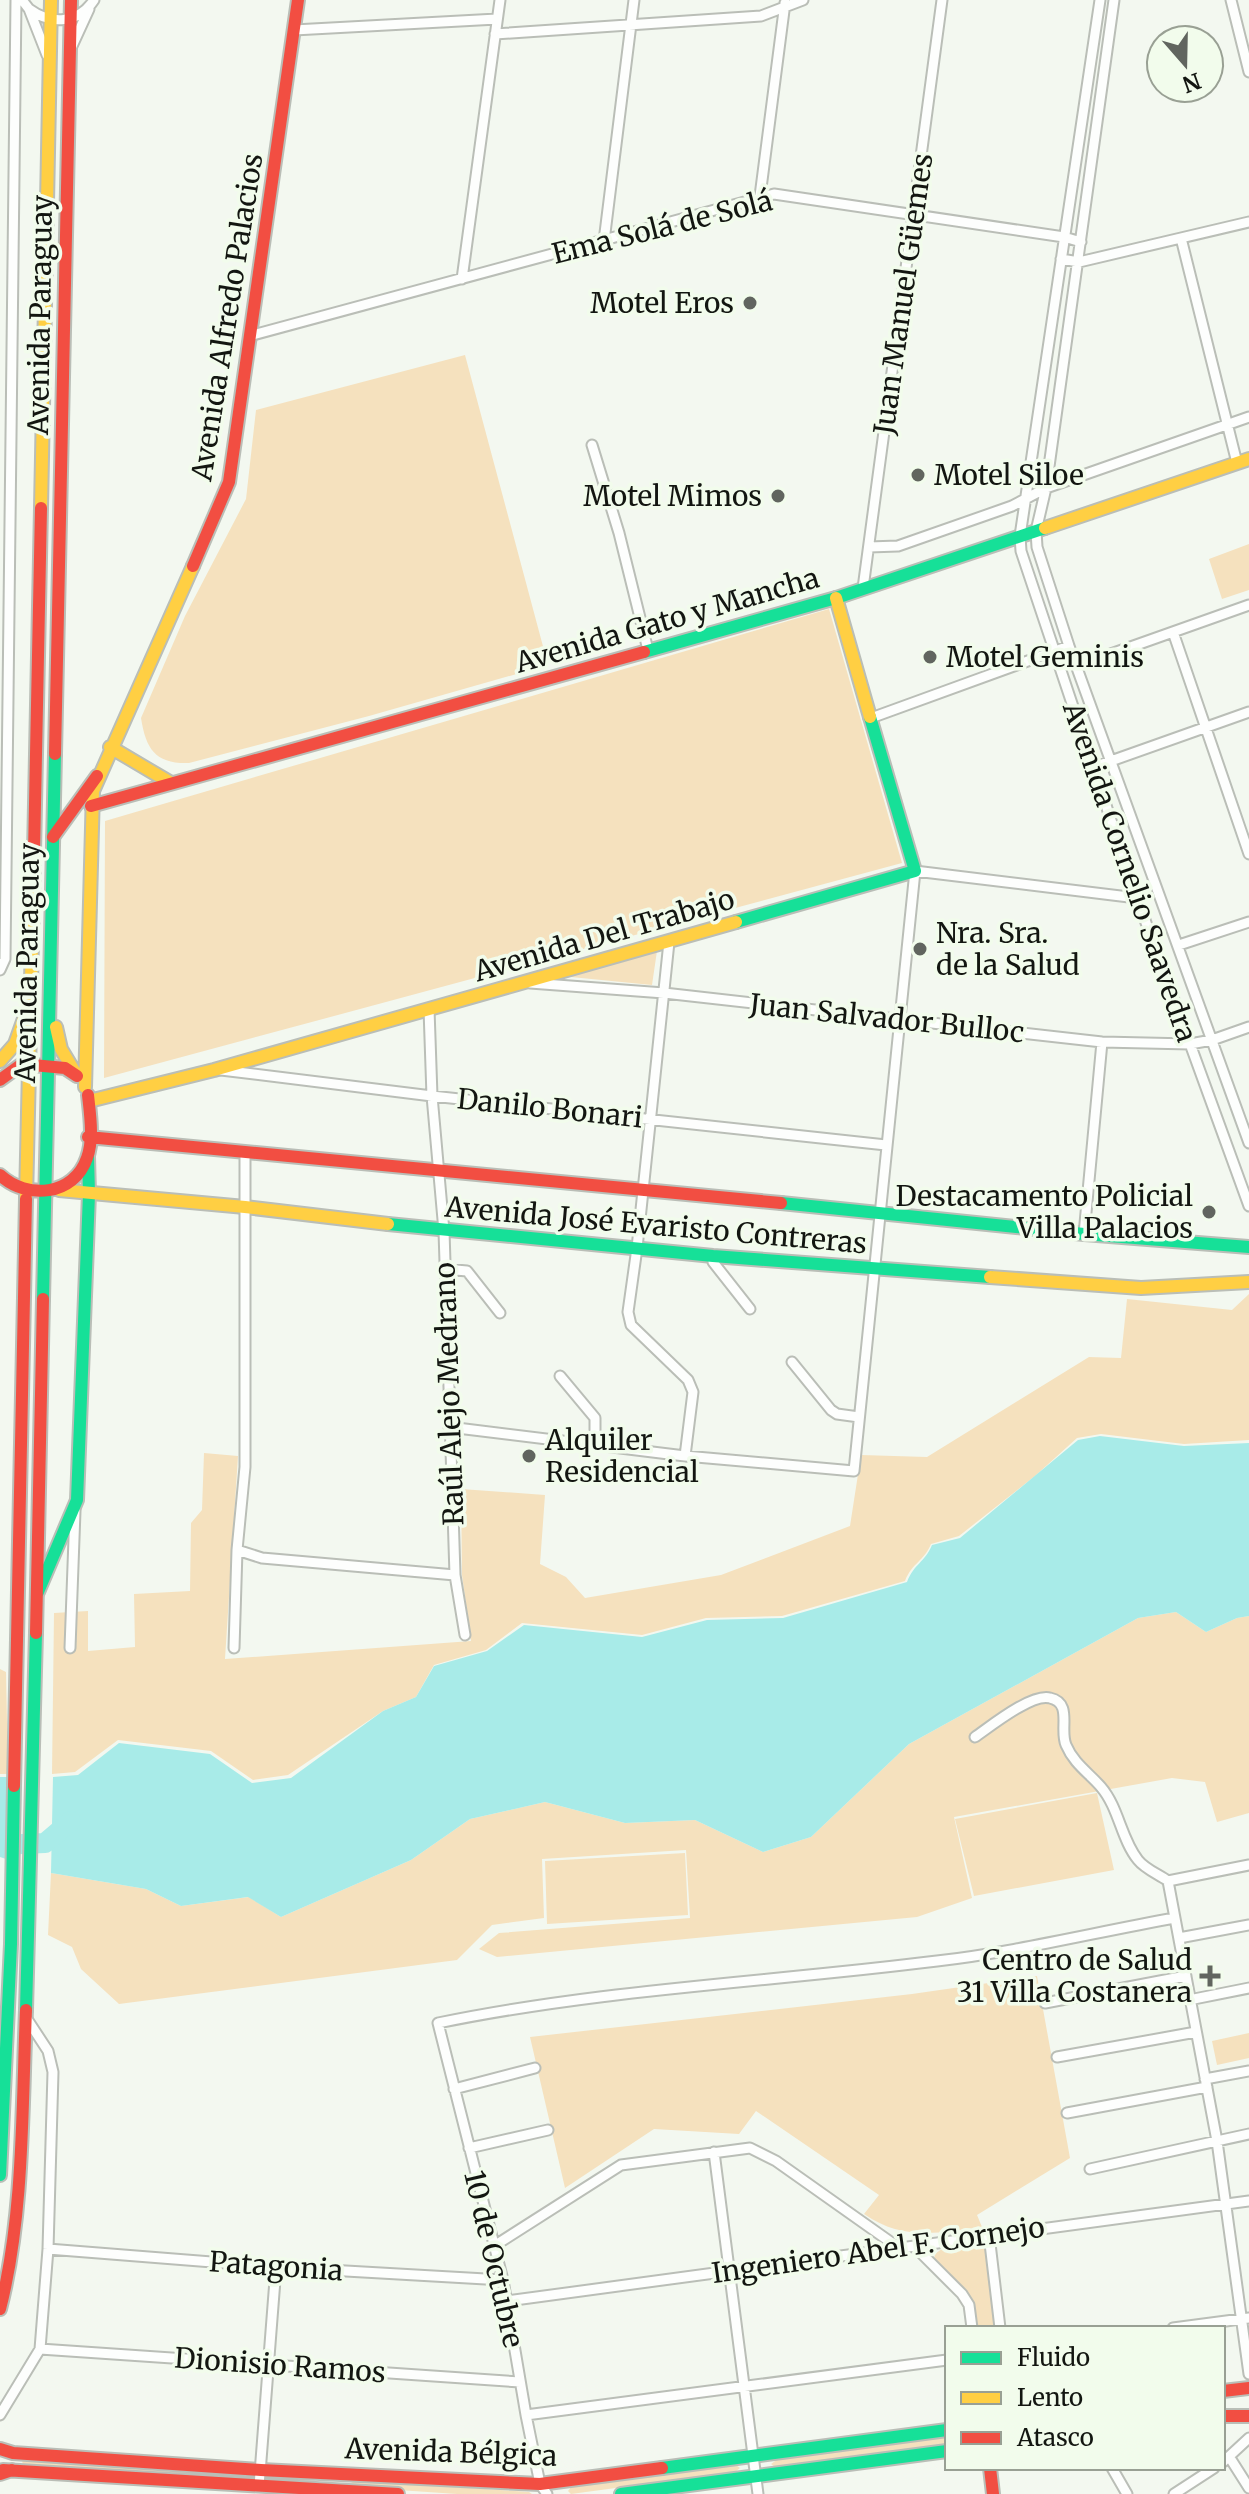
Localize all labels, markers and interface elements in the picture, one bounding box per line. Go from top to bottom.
north arrow [1145,24,1225,104]
text: N [1178,67,1205,99]
street label: Avenida Alfredo Palacios [183,151,271,484]
street label: Juan Manuel Güemes [865,151,941,438]
street label: Ema Solá de Solá [548,182,776,272]
street label: Avenida Paraguay [20,194,60,436]
place label: Motel Eros [590,285,734,321]
marker: Motel Eros [741,294,759,312]
place label: Motel Siloe [934,457,1084,493]
marker: Motel Siloe [909,466,927,484]
place label: Motel Mimos [583,478,762,514]
marker: Motel Mimos [769,487,787,505]
street label: Avenida Gato y Mancha [510,559,823,681]
place label: Motel Geminis [946,639,1144,675]
marker: Motel Geminis [921,648,939,666]
street label: Avenida Cornelio Saavedra [1055,696,1205,1047]
street label: Avenida Paraguay [7,842,47,1084]
street label: Avenida Del Trabajo [469,881,738,990]
place label: Nra. Sra. de la Salud [936,915,1080,983]
marker: Nra. Sra. de la Salud [911,940,929,958]
street label: Juan Salvador Bulloc [747,986,1026,1050]
street label: Danilo Bonari [455,1080,645,1136]
place label: Destacamento Policial Villa Palacios [895,1178,1193,1246]
street label: Avenida José Evaristo Contreras [443,1189,868,1261]
marker: Destacamento Policial Villa Palacios [1200,1203,1218,1221]
street label: Raúl Alejo Medrano [426,1262,472,1526]
place label: Alquiler Residencial [544,1422,699,1490]
marker: Alquiler Residencial [520,1447,538,1465]
place label: Centro de Salud 31 Villa Costanera [957,1942,1192,2010]
marker: Centro de Salud 31 Villa Costanera [1199,1965,1221,1987]
street label: 10 de Octubre [456,2167,532,2351]
street label: Ingeniero Abel F. Cornejo [709,2209,1047,2291]
street label: Patagonia [208,2243,344,2289]
legend [945,2326,1225,2470]
street label: Dionisio Ramos [173,2340,387,2390]
text: Fluido [1017,2342,1090,2373]
text: Lento [1017,2382,1083,2413]
text: Atasco [1016,2422,1094,2453]
street label: Avenida Bélgica [343,2430,558,2474]

